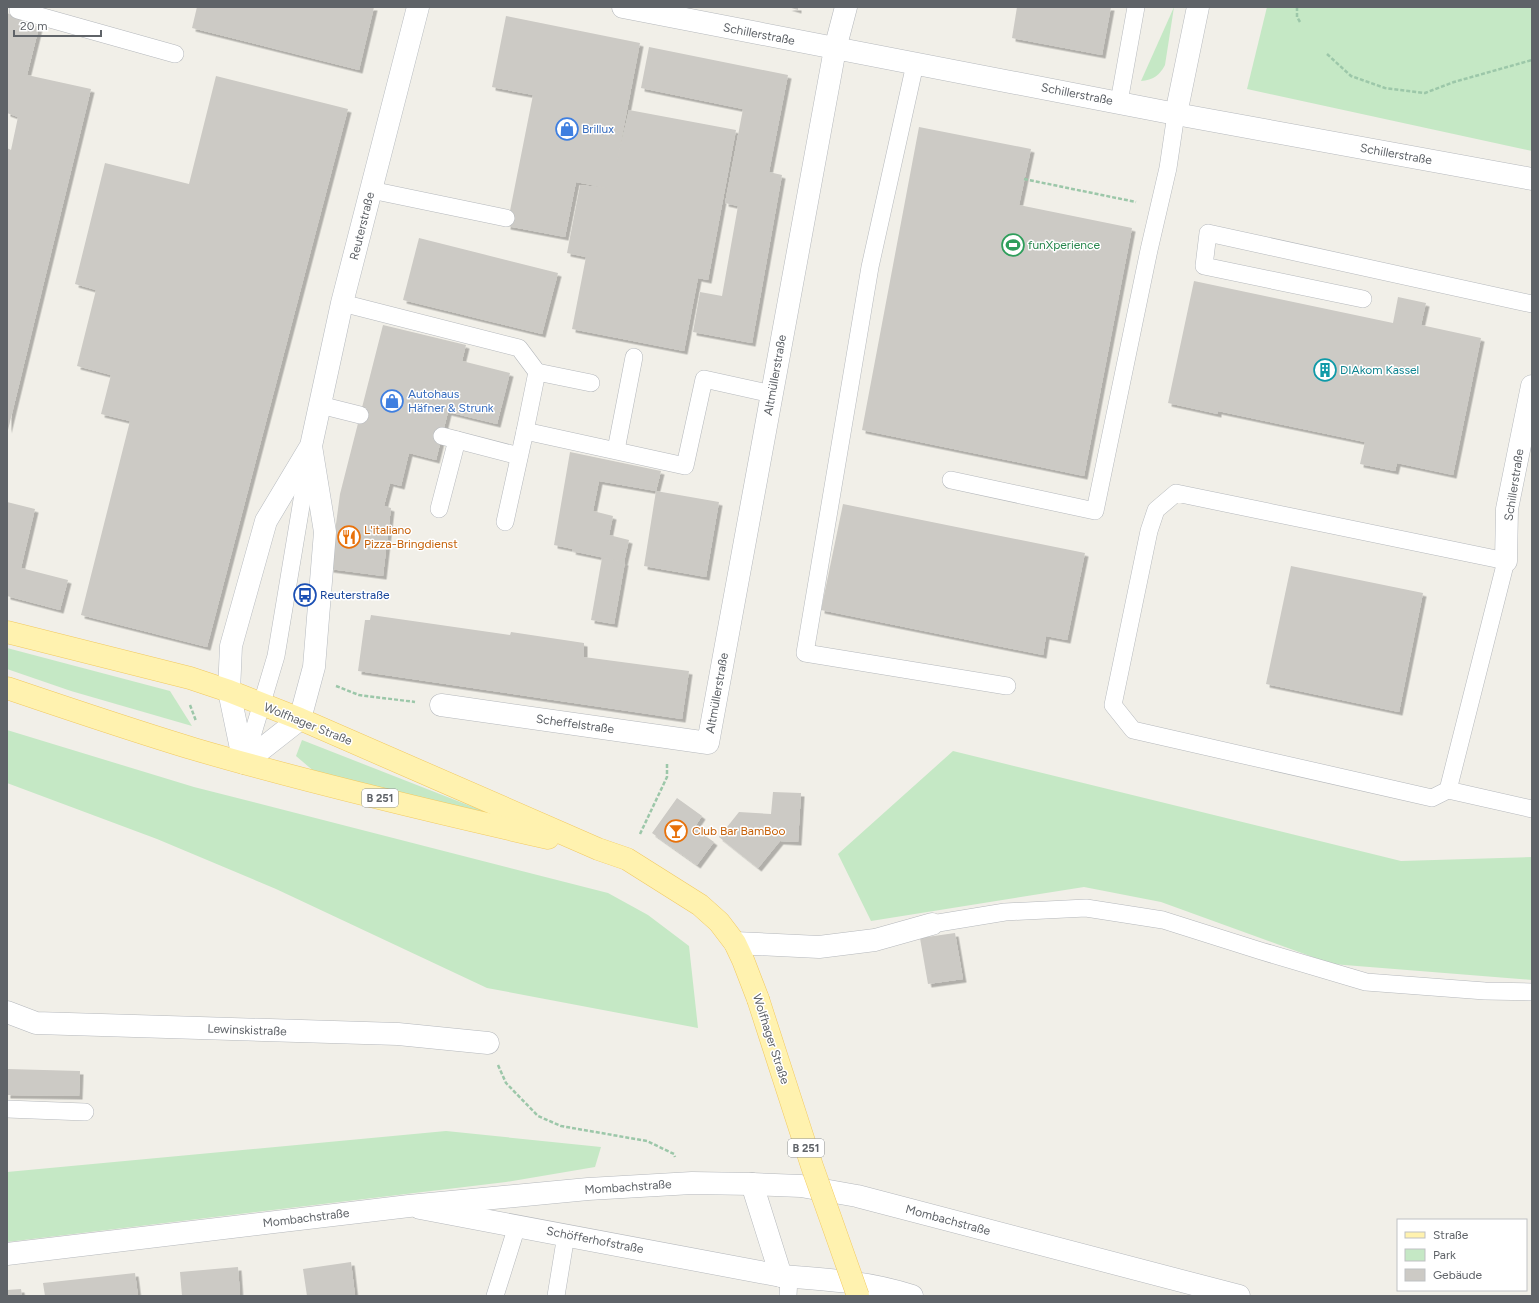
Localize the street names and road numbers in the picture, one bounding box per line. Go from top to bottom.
street label: Schillerstraße [722,20,797,48]
street label: Schillerstraße [1040,80,1115,108]
street label: Schillerstraße [1359,141,1434,167]
street label: Reuterstraße [347,190,377,261]
street label: Altmüllerstraße [761,333,789,416]
street label: Schillerstraße [1501,447,1527,522]
street label: Altmüllerstraße [703,651,731,734]
street label: Wolfhager Straße [262,700,355,748]
street label: Scheffelstraße [535,712,615,736]
road number: B 251 [362,789,398,807]
street label: Wolfhager Straße [750,992,792,1086]
street label: Lewinskistraße [207,1022,287,1038]
road number: B 251 [788,1139,824,1157]
street label: Mombachstraße [584,1177,672,1197]
street label: Mombachstraße [904,1202,992,1238]
street label: Mombachstraße [262,1206,351,1230]
street label: Schöfferhofstraße [545,1224,645,1256]

